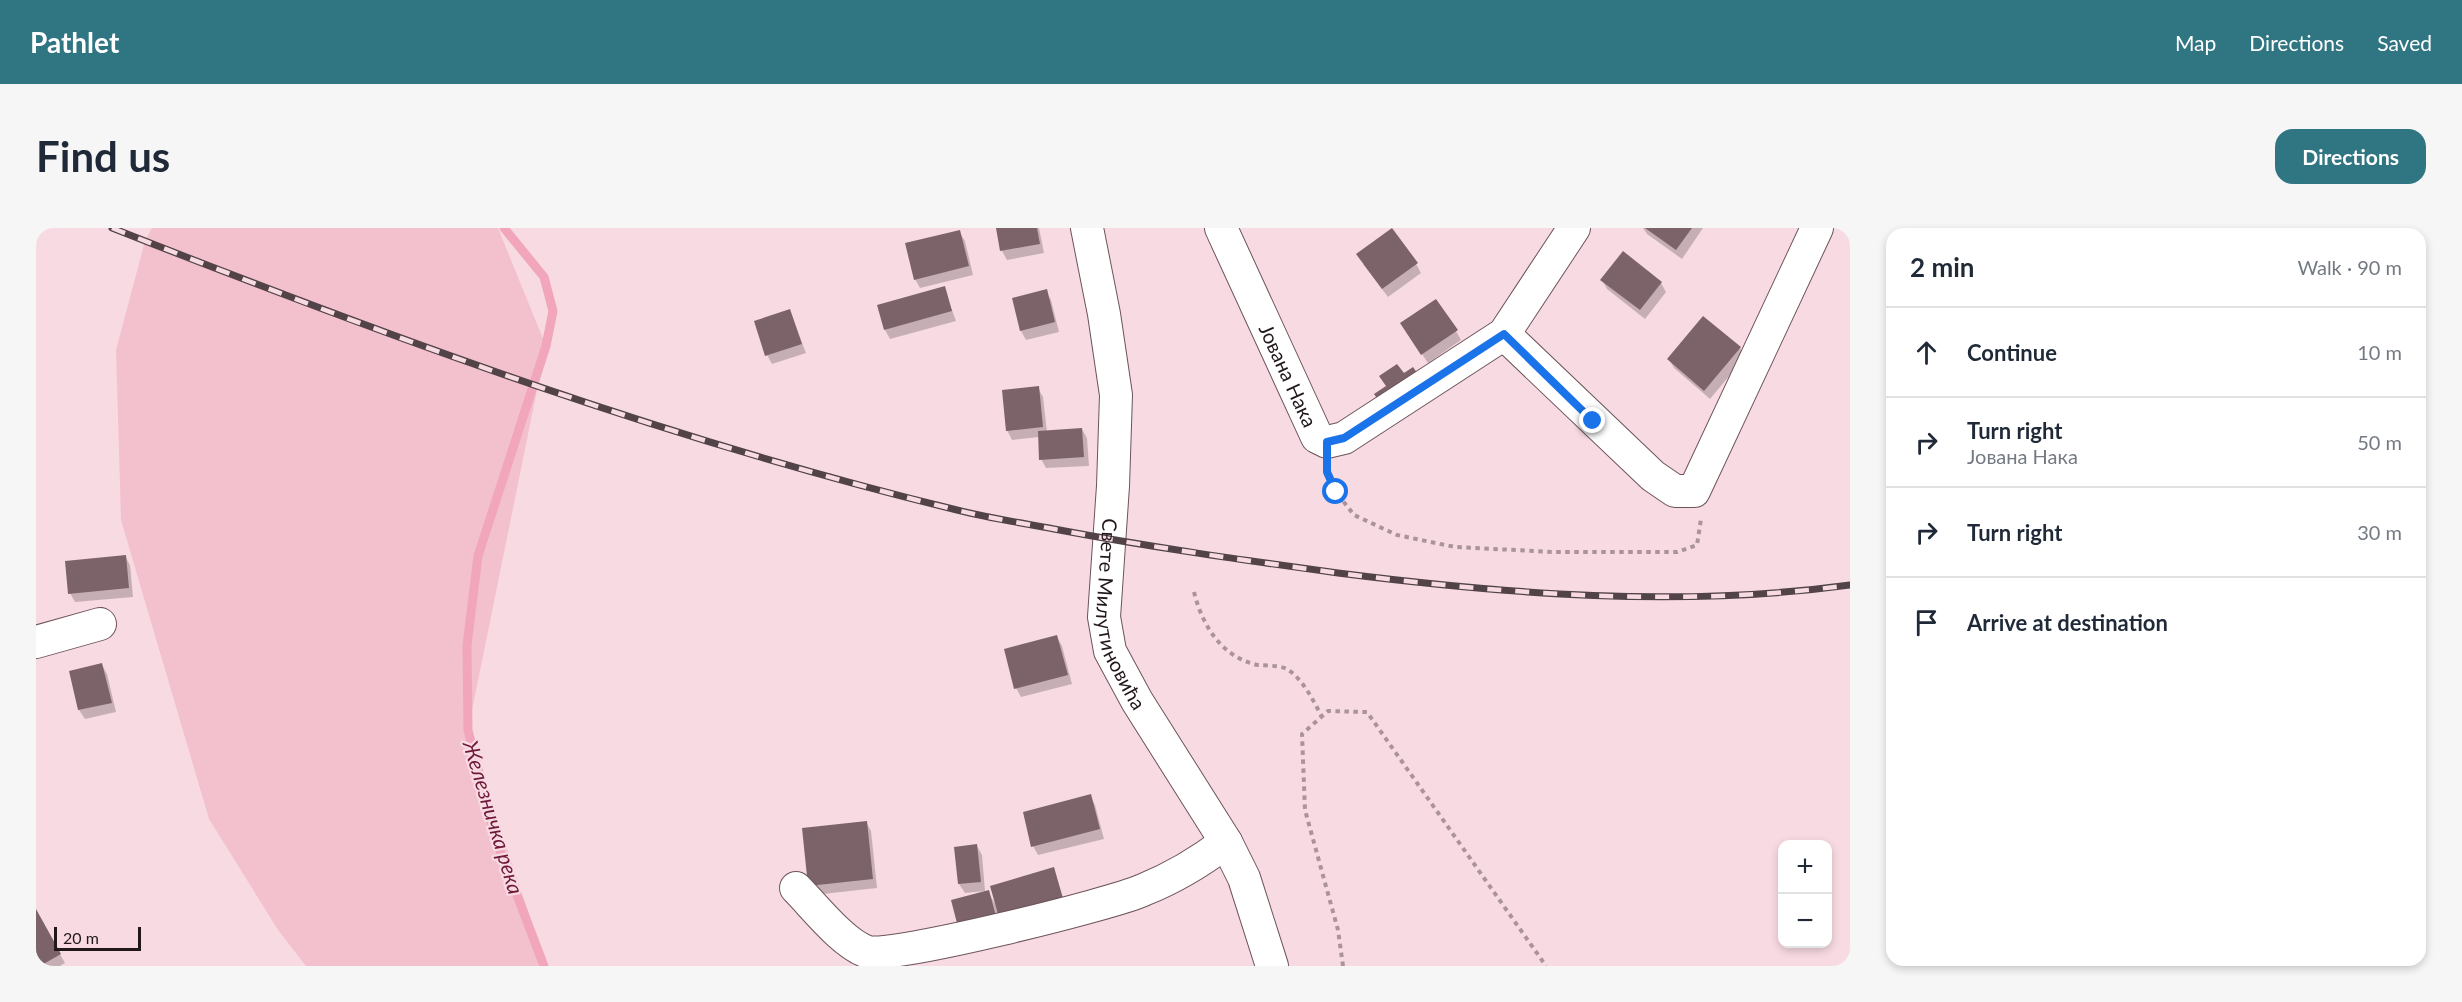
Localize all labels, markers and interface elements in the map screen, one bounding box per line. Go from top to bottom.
text: Pathlet [30,25,119,59]
text: Map [2175,30,2216,55]
text: Directions [2249,30,2344,55]
text: Saved [2377,30,2432,55]
button: Directions [2275,129,2426,184]
text: Find us [36,131,170,181]
text: 2 min [1910,251,1974,283]
text: Walk · 90 m [2297,255,2402,279]
street label: Јована Нака [1255,320,1323,431]
icon: ahead [1910,336,1943,369]
text: Continue [1967,339,2057,366]
text: 10 m [2357,340,2402,364]
route end [1579,407,1605,433]
text: Turn right [1967,417,2062,444]
icon: right [1910,426,1943,459]
text: 50 m [2357,430,2402,454]
text: Јована Нака [1967,444,2078,468]
route start [1322,478,1348,504]
icon: right [1910,516,1943,549]
street label: Свете Милутиновића [1092,518,1151,714]
text: Turn right [1967,519,2062,546]
text: 30 m [2357,520,2402,544]
icon: arrive [1910,606,1943,639]
text: Arrive at destination [1967,609,2168,636]
water label: Железничка река [458,736,529,897]
map controls [1778,840,1832,948]
button: + [1778,840,1832,894]
button: − [1778,894,1832,948]
scale bar [54,924,141,952]
text: 20 m [63,928,99,947]

